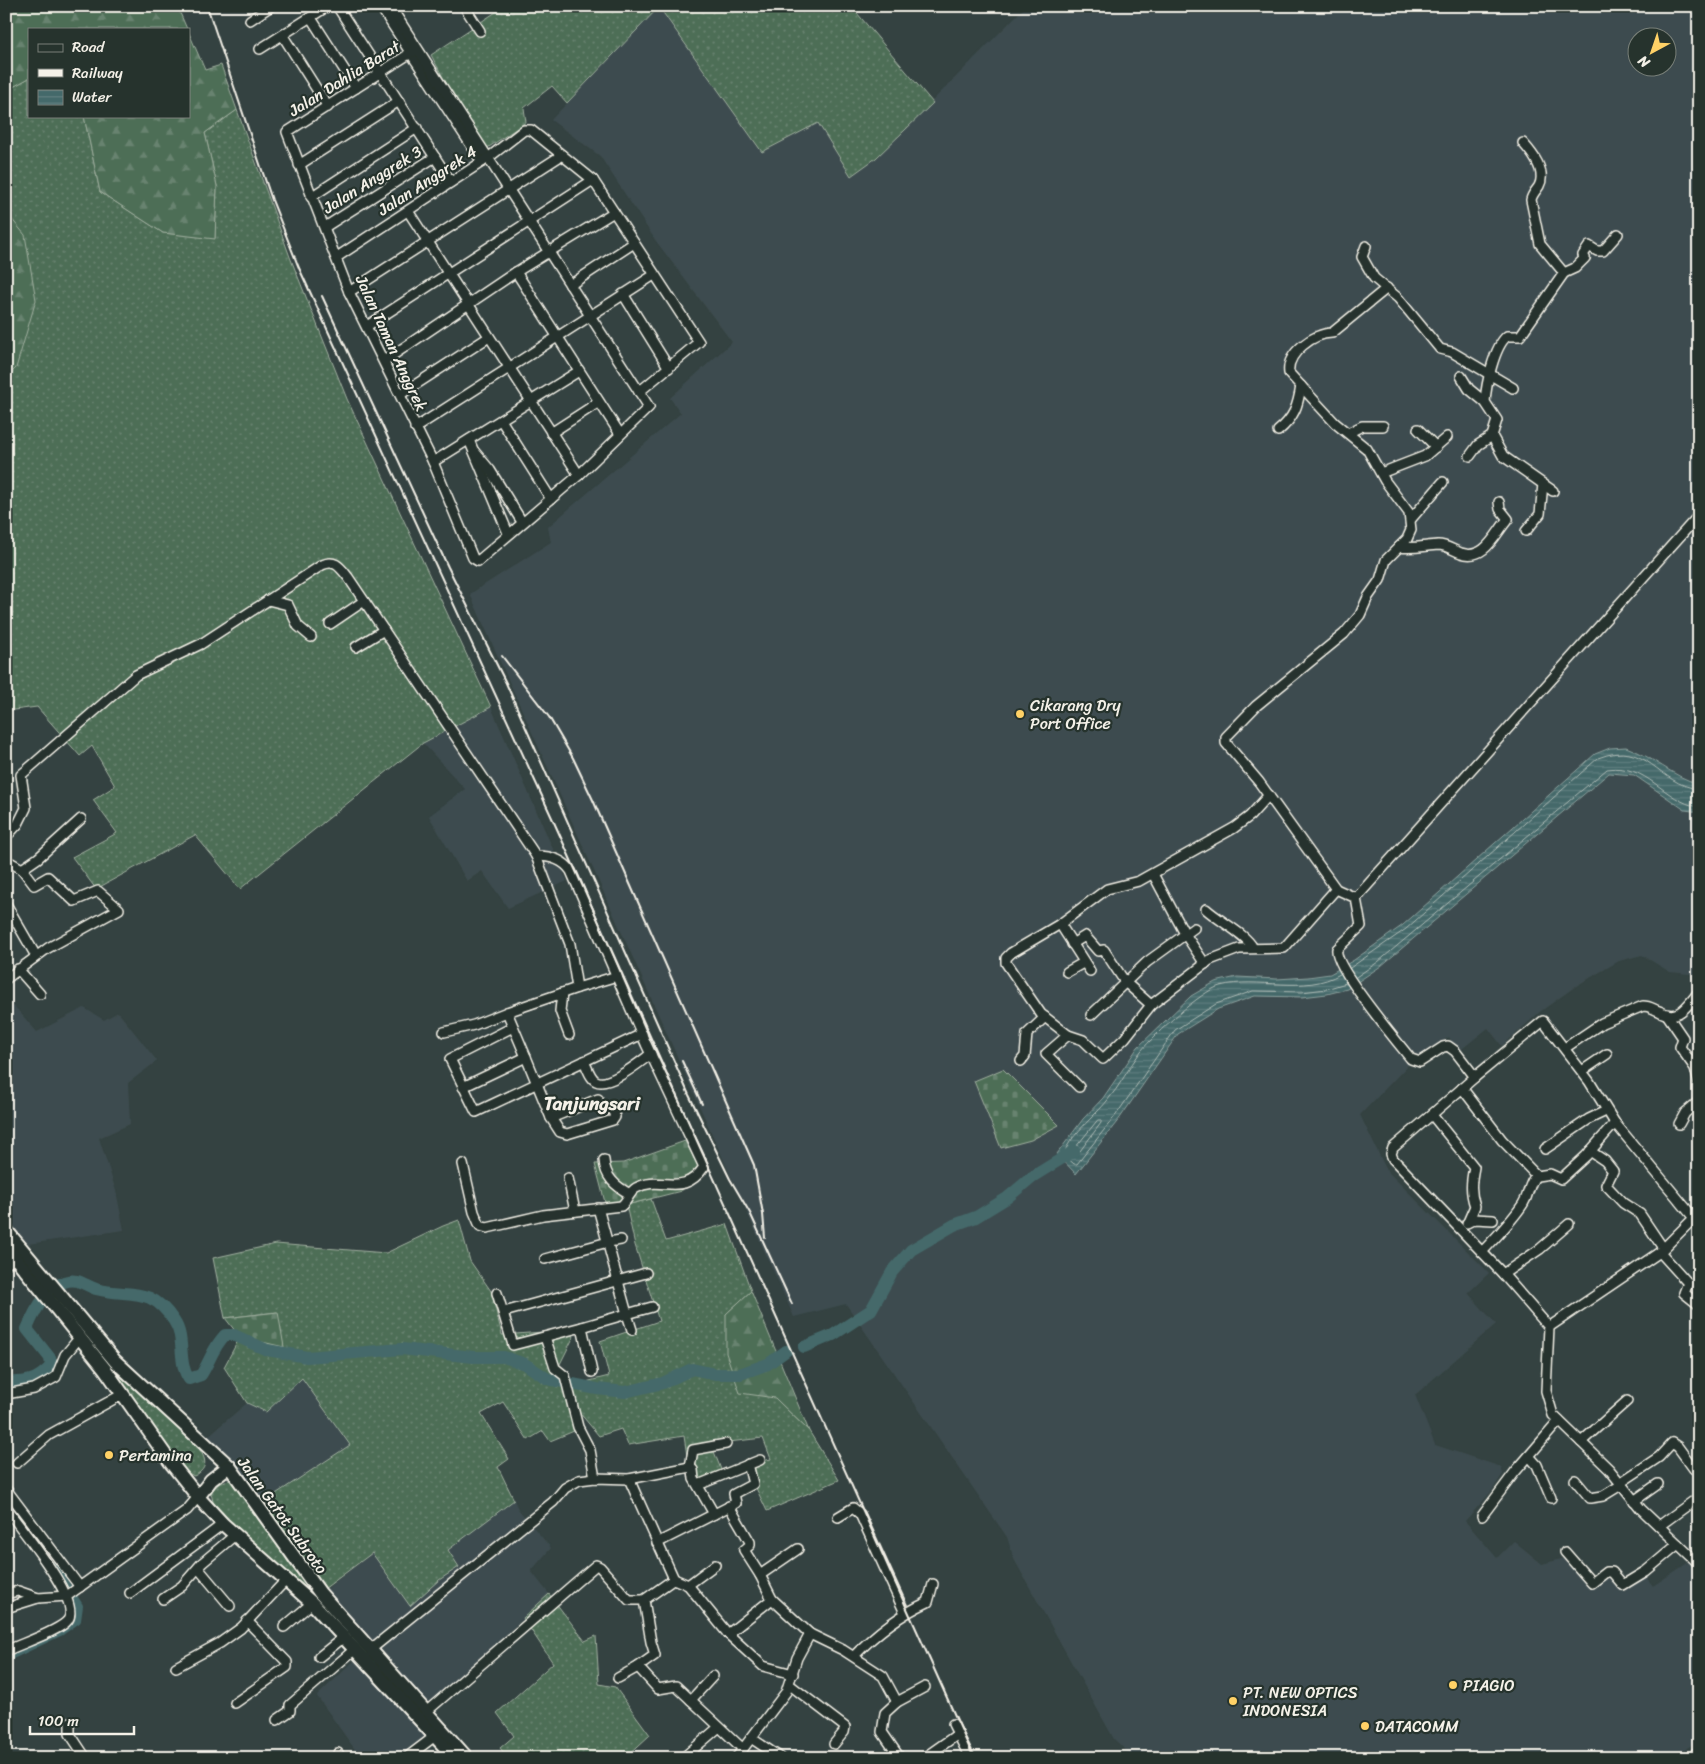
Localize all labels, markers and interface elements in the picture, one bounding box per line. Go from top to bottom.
legend [28,28,190,118]
north arrow [1628,28,1678,78]
street label: Jalan Dahlia Barat [282,32,406,125]
text: Road [72,34,105,60]
text: N [1632,49,1656,75]
text: Railway [72,60,123,86]
text: Water [72,84,112,110]
street label: Jalan Anggrek 3 [316,137,428,222]
street label: Jalan Anggrek 4 [371,137,483,224]
street label: Jalan Taman Anggrek [347,269,436,416]
place label: Cikarang Dry Port Office [1030,691,1122,738]
marker: Cikarang Dry Port Office [1014,708,1026,720]
district label: Tanjungsari [544,1087,642,1120]
place label: Pertamina [119,1441,192,1470]
marker: Pertamina [103,1449,115,1461]
street label: Jalan Gatot Subroto [229,1449,335,1580]
place label: PIAGIO [1463,1671,1515,1700]
place label: PT. NEW OPTICS INDONESIA [1242,1678,1358,1725]
marker: PIAGIO [1447,1679,1459,1691]
marker: PT. NEW OPTICS INDONESIA [1227,1695,1239,1707]
scale bar [30,1704,134,1736]
text: 100 m [38,1708,79,1734]
place label: DATACOMM [1375,1712,1459,1741]
marker: DATACOMM [1359,1720,1371,1732]

